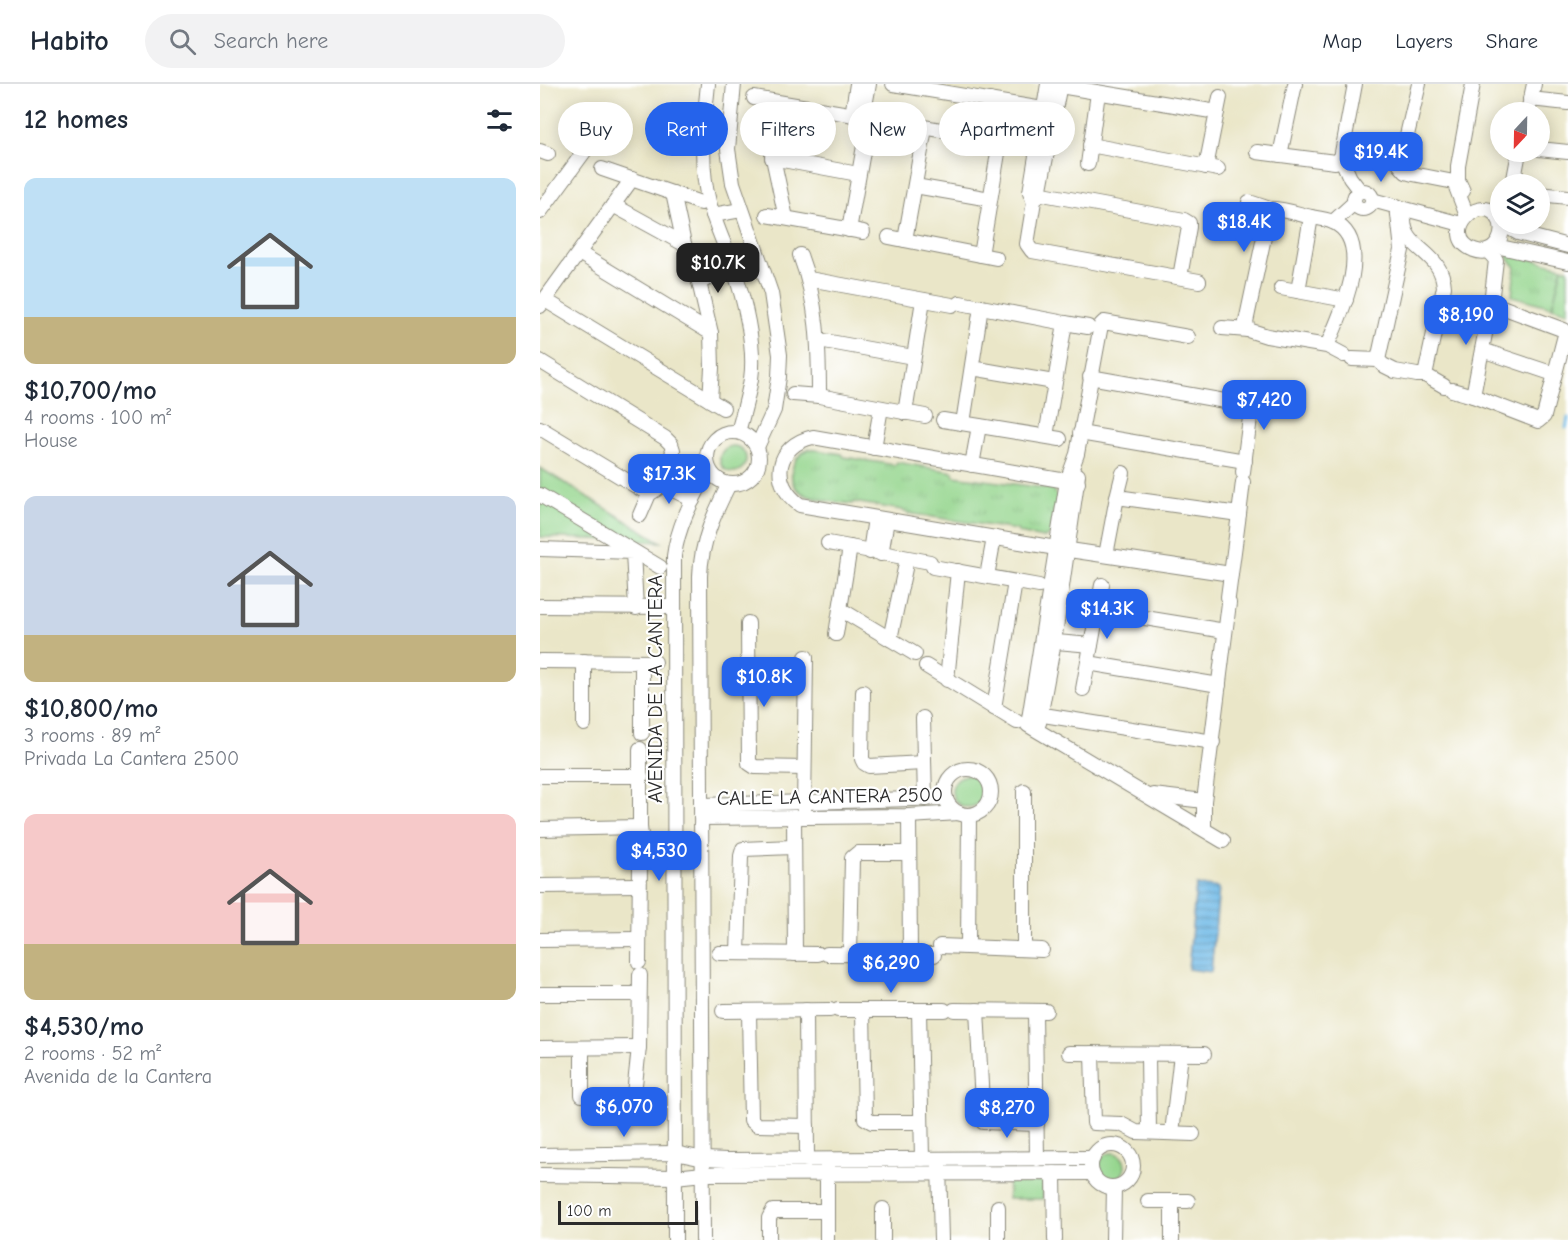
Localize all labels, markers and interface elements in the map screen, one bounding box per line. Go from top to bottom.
search box [145,14,565,68]
text: Habito [30,25,109,57]
icon: search [166,25,199,58]
text: Search here [214,28,328,54]
text: Map [1323,29,1362,53]
text: Layers [1395,29,1453,53]
text: Share [1486,29,1538,53]
chip: Buy [558,102,633,156]
chip: Rent [645,102,728,156]
chip: Filters [740,102,836,156]
chip: New [848,102,927,156]
chip: Apartment [939,102,1075,156]
north arrow [1490,102,1550,162]
map controls [1490,102,1550,234]
icon: filters [483,104,516,137]
text: 12 homes [24,105,128,135]
pin: $19.4K [1332,132,1430,183]
text: $19.4K [1354,140,1408,163]
button: layers [1490,174,1550,234]
pin: $18.4K [1195,202,1293,253]
text: $18.4K [1217,210,1271,233]
icon: home [216,217,324,325]
pin: $10.7K [669,243,767,294]
text: $10.7K [690,251,746,274]
pin: $8,190 [1417,295,1515,346]
text: $8,190 [1438,303,1494,326]
text: $10,700/mo [24,376,157,406]
pin: $7,420 [1215,380,1313,431]
text: $7,420 [1236,388,1292,411]
text: 4 rooms · 100 m² [24,406,171,429]
text: House [24,429,78,452]
pin: $17.3K [620,454,718,505]
text: $17.3K [642,462,696,485]
icon: home [216,535,324,643]
street label: AVENIDA DE LA CANTERA [644,575,667,803]
pin: $14.3K [1058,589,1156,640]
text: $14.3K [1080,597,1134,620]
pin: $10.8K [715,657,813,708]
text: $10.8K [736,665,792,688]
text: $10,800/mo [24,694,158,724]
text: 3 rooms · 89 m² [24,724,160,747]
text: Privada La Cantera 2500 [24,747,239,770]
street label: CALLE LA CANTERA 2500 [717,783,943,810]
pin: $4,530 [610,831,708,882]
text: $4,530 [630,839,688,862]
icon: home [216,853,324,961]
pin: $6,290 [842,943,940,994]
text: $6,290 [862,951,920,974]
text: $4,530/mo [24,1012,144,1042]
text: 2 rooms · 52 m² [24,1042,161,1065]
text: Avenida de la Cantera [24,1065,212,1088]
pin: $6,070 [575,1087,673,1138]
pin: $8,270 [958,1088,1056,1139]
text: $6,070 [595,1095,653,1118]
text: $8,270 [979,1096,1035,1119]
scale bar [558,1198,698,1226]
text: 100 m [567,1202,611,1220]

